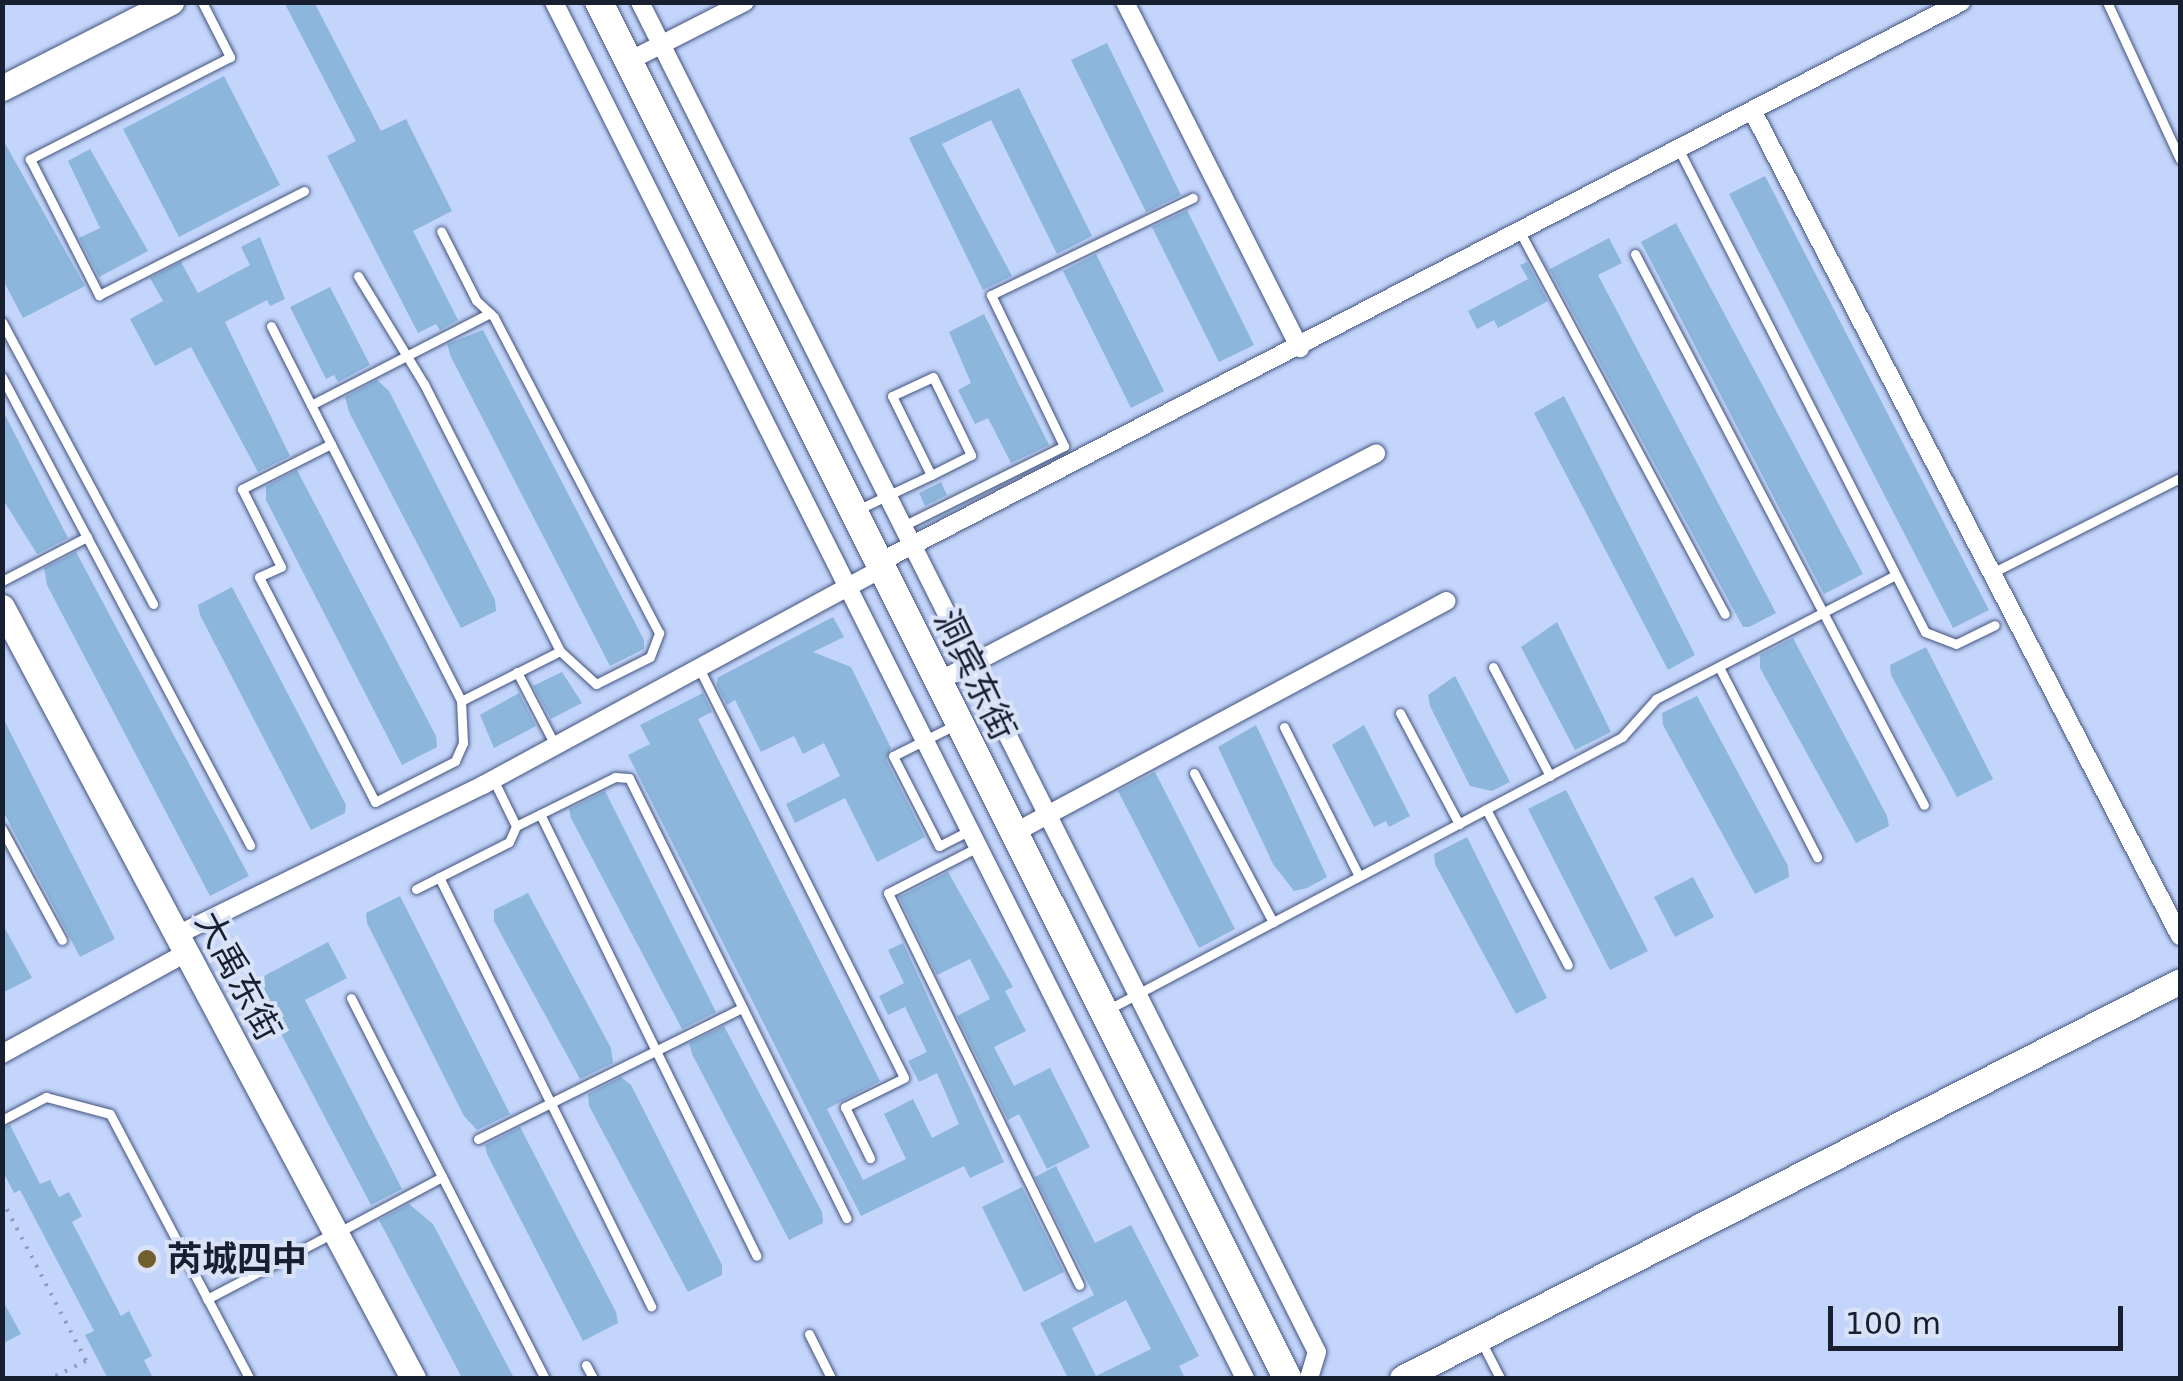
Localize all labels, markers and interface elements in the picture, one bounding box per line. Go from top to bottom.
street label: 洞宾东街 [925,603,1025,747]
street label: 大禹东街 [187,904,289,1048]
place label: 芮城四中 [167,1238,307,1280]
marker: 芮城四中 [136,1248,158,1270]
scale bar [1833,1286,2128,1348]
text: 100 m [1845,1306,1941,1341]

